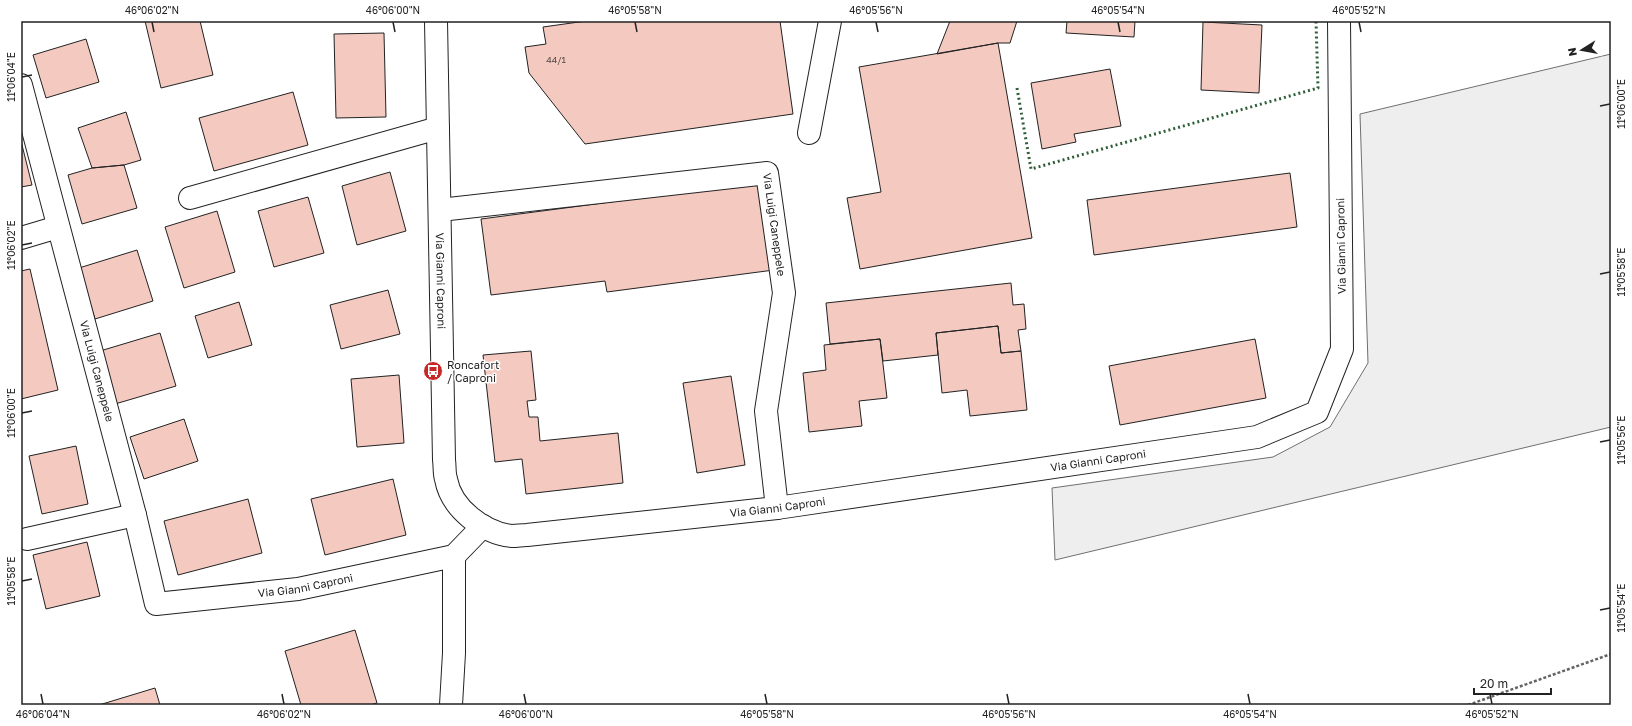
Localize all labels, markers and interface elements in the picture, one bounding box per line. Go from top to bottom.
text: 46°06'02"N [125,4,179,16]
text: 46°06'00"N [366,4,420,16]
text: 46°05'58"N [608,4,662,16]
text: 46°05'56"N [849,4,903,16]
text: 46°05'54"N [1091,4,1145,16]
text: 46°05'52"N [1332,4,1386,16]
north arrow [1562,30,1602,70]
text: N [1565,47,1579,57]
text: 11°06'04"E [5,52,17,102]
house number: 44/1 [546,54,566,65]
text: 11°06'00"E [1615,79,1627,129]
street label: Via Luigi Caneppele [761,172,789,277]
street label: Via Gianni Caproni [1333,198,1348,294]
text: 11°06'02"E [5,220,17,270]
street label: Via Gianni Caproni [434,233,449,329]
text: 11°05'58"E [1615,248,1627,296]
street label: Via Luigi Caneppele [78,319,117,423]
place label: Roncafort / Caproni [447,358,499,384]
bus stop icon: Roncafort / Caproni [422,360,444,382]
text: 11°06'00"E [5,388,17,438]
text: 11°05'56"E [1615,416,1627,464]
street label: Via Gianni Caproni [1049,447,1147,473]
street label: Via Gianni Caproni [729,494,826,519]
text: 11°05'58"E [5,557,17,605]
street label: Via Gianni Caproni [257,571,354,599]
text: 11°05'54"E [1615,584,1627,632]
scale bar [1474,670,1551,696]
text: 20 m [1480,676,1508,691]
text: 46°06'04"N [16,708,70,720]
text: 46°06'02"N [257,708,311,720]
text: 46°06'00"N [499,708,553,720]
text: 46°05'58"N [740,708,794,720]
text: 46°05'56"N [982,708,1036,720]
text: 46°05'54"N [1223,708,1277,720]
text: 46°05'52"N [1465,708,1519,720]

